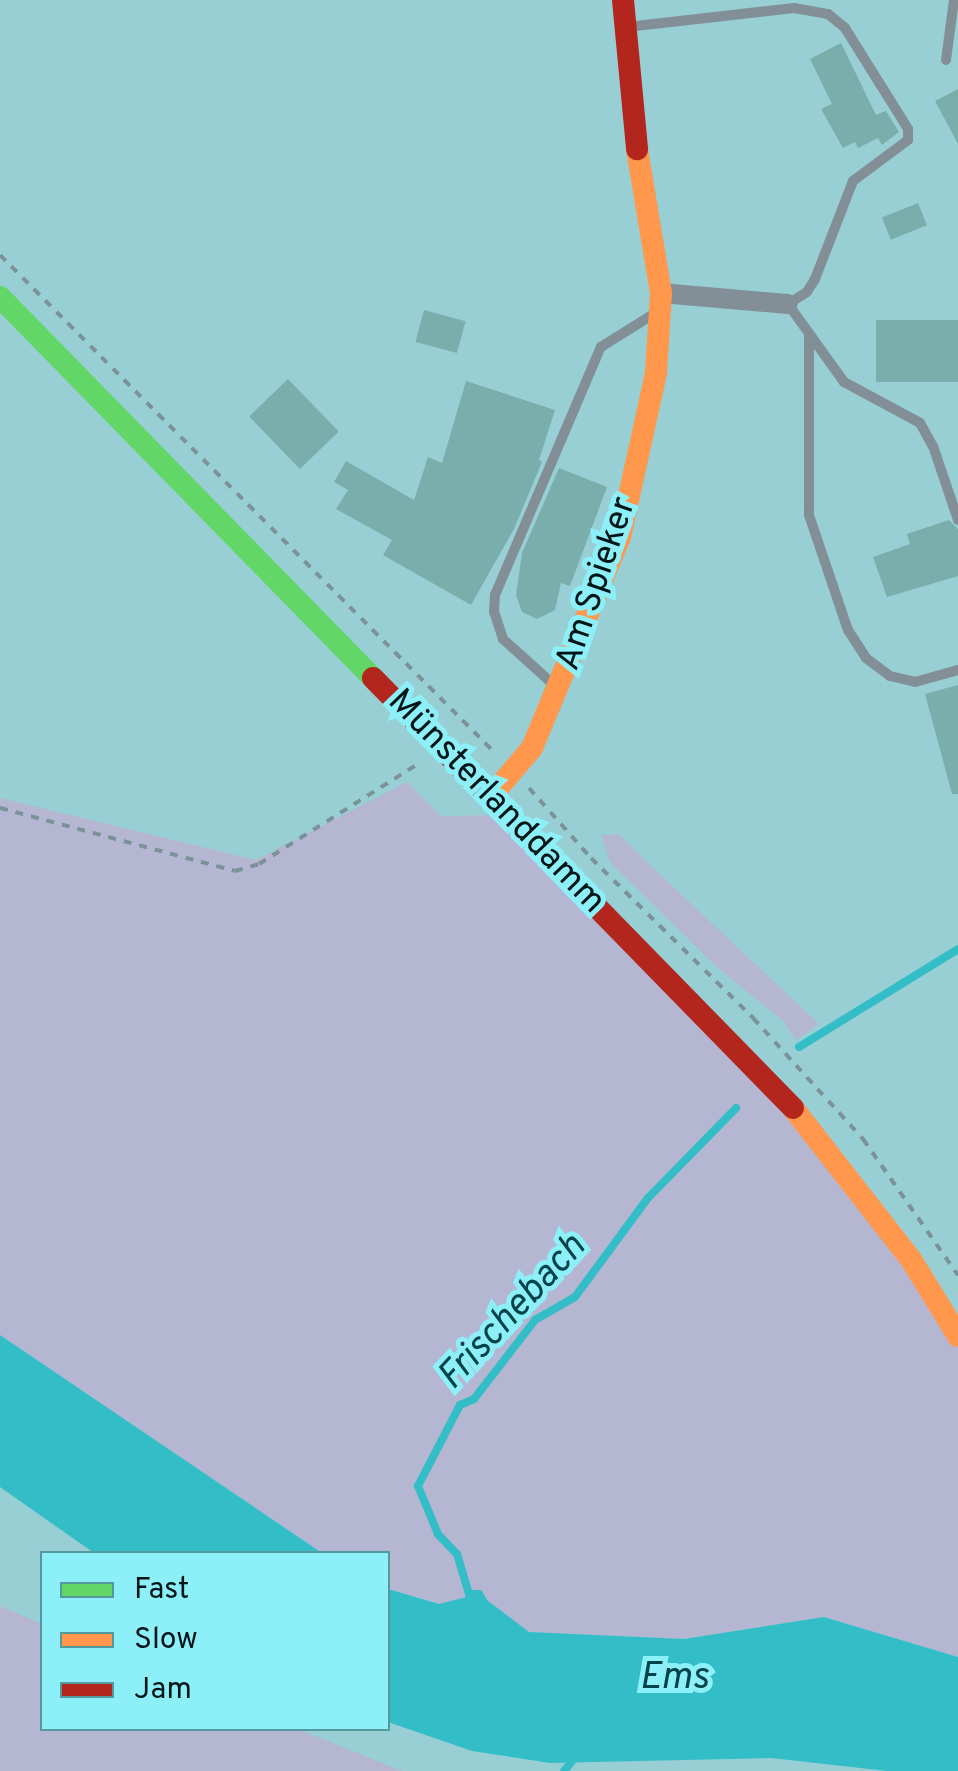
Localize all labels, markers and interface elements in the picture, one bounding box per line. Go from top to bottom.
street label: Am Spieker [548,492,646,676]
street label: Münsterlanddamm [378,681,614,923]
water label: Frischebach [429,1226,597,1400]
legend [40,1551,390,1731]
text: Fast [134,1572,189,1609]
text: Slow [134,1622,198,1659]
water label: Ems [639,1656,709,1702]
text: Jam [134,1672,192,1709]

